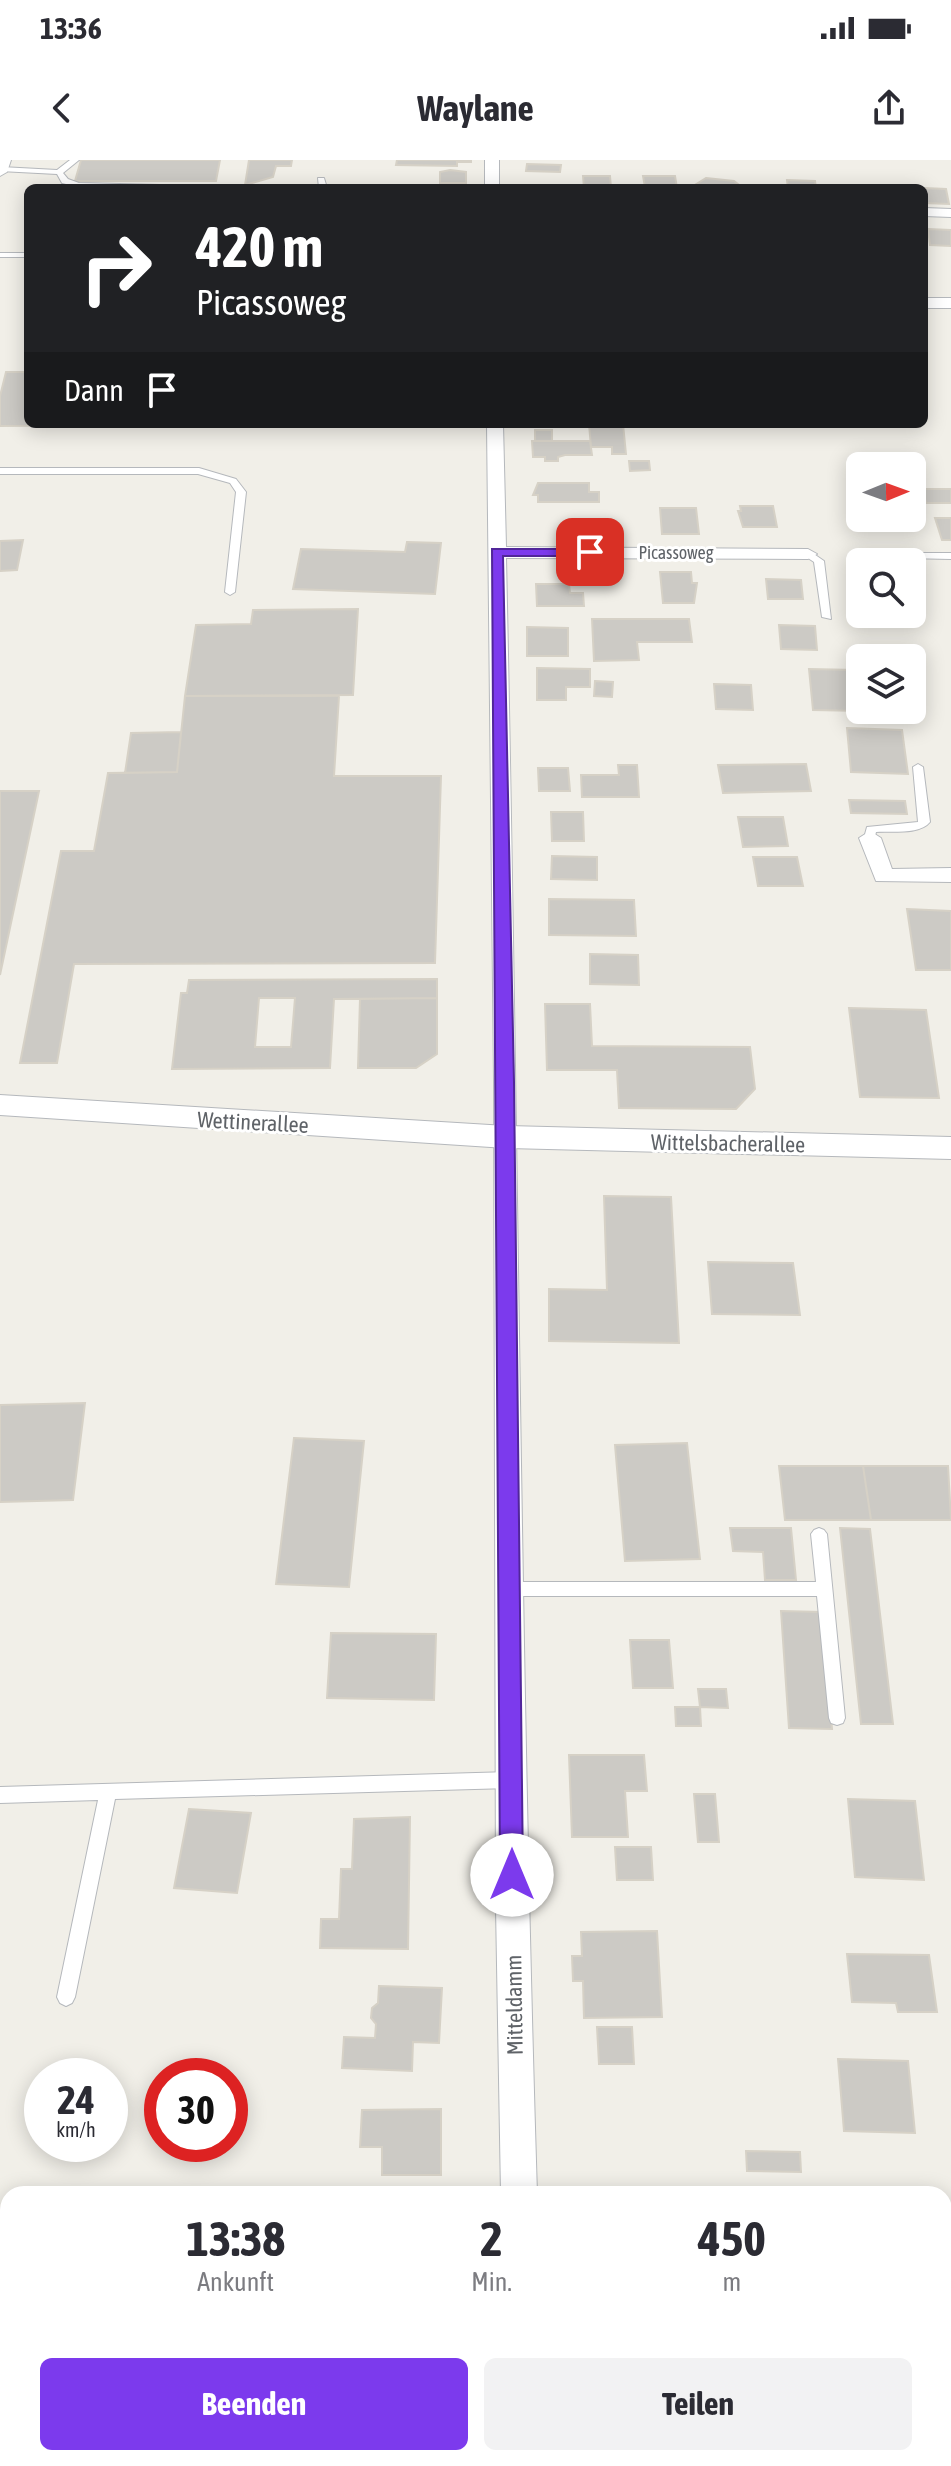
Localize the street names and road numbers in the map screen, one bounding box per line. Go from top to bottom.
street label: Picassoweg [638,542,714,563]
street label: Wettinerallee [197,1106,309,1138]
street label: Wittelsbacherallee [651,1129,805,1157]
street label: Mitteldamm [500,1955,528,2055]

